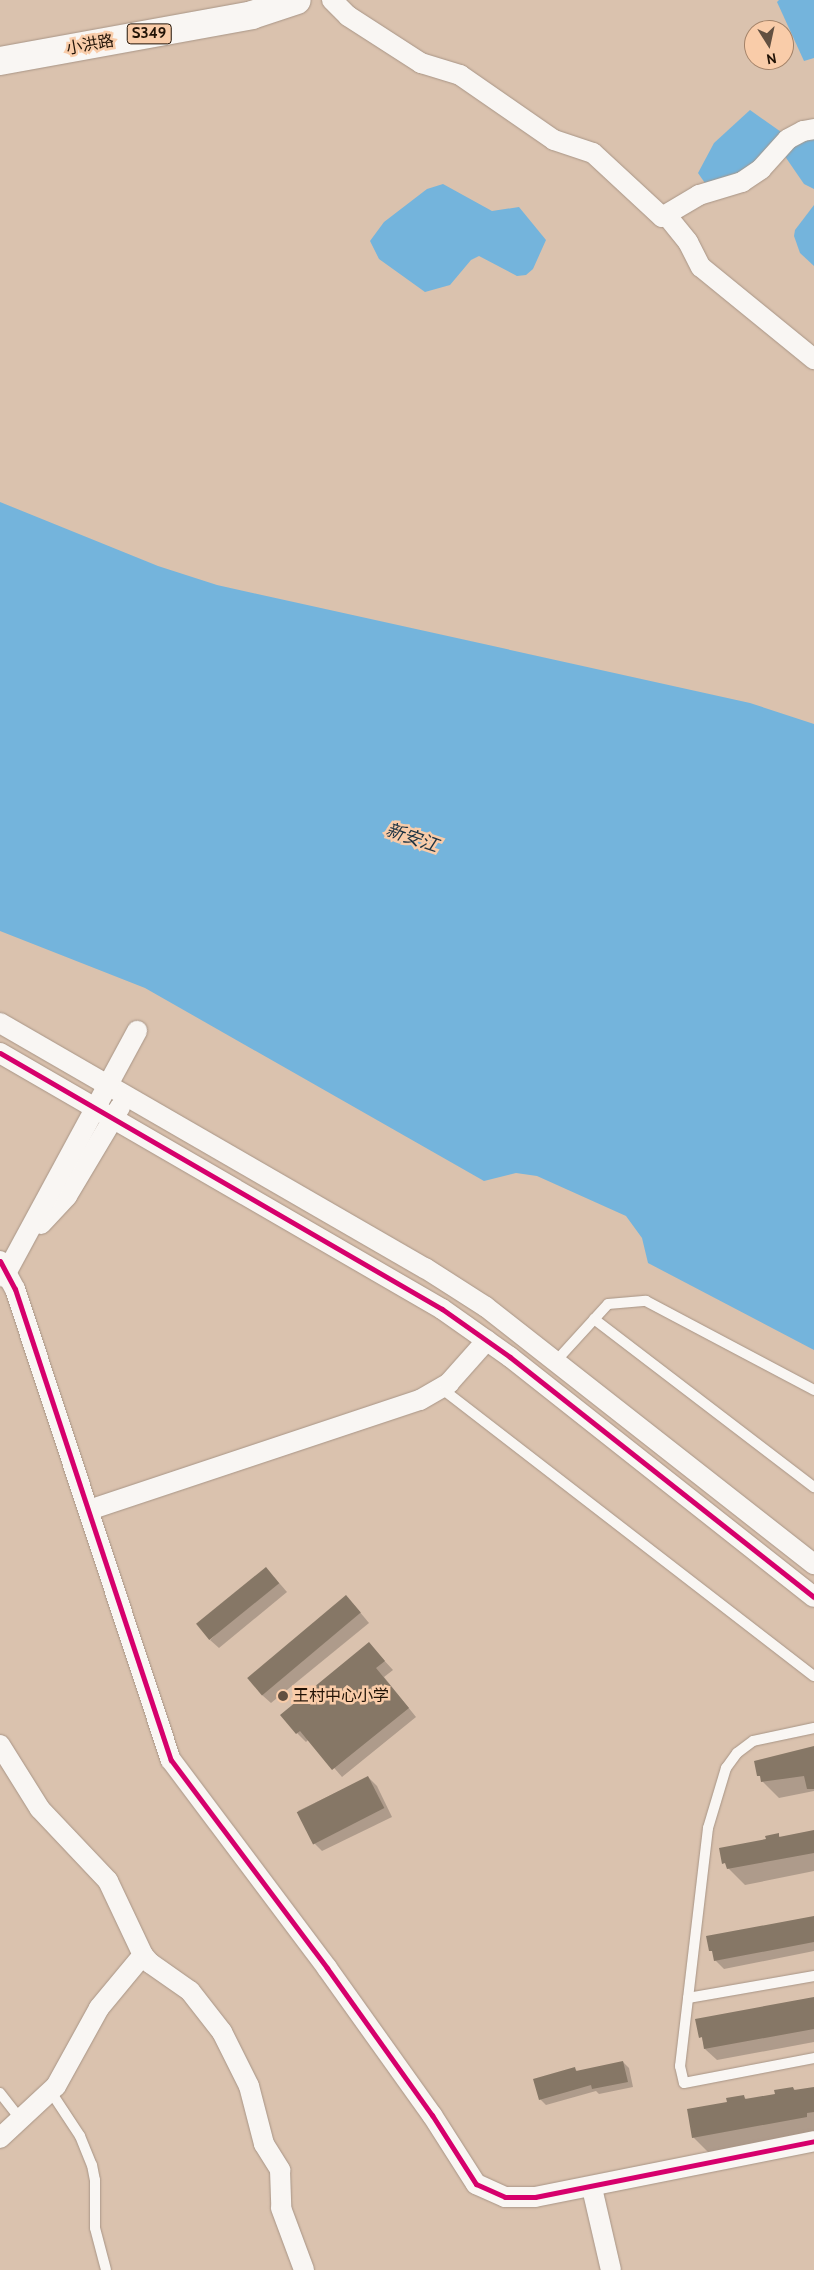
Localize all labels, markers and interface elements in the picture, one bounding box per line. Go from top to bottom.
north arrow [744,20,794,70]
road number: S349 [126,22,172,46]
street label: 小洪路 [65,31,115,59]
text: N [765,49,778,69]
water label: 新安江 [383,819,441,857]
place label: 王村中心小学 [293,1686,389,1706]
marker: 王村中心小学 [277,1690,289,1702]

